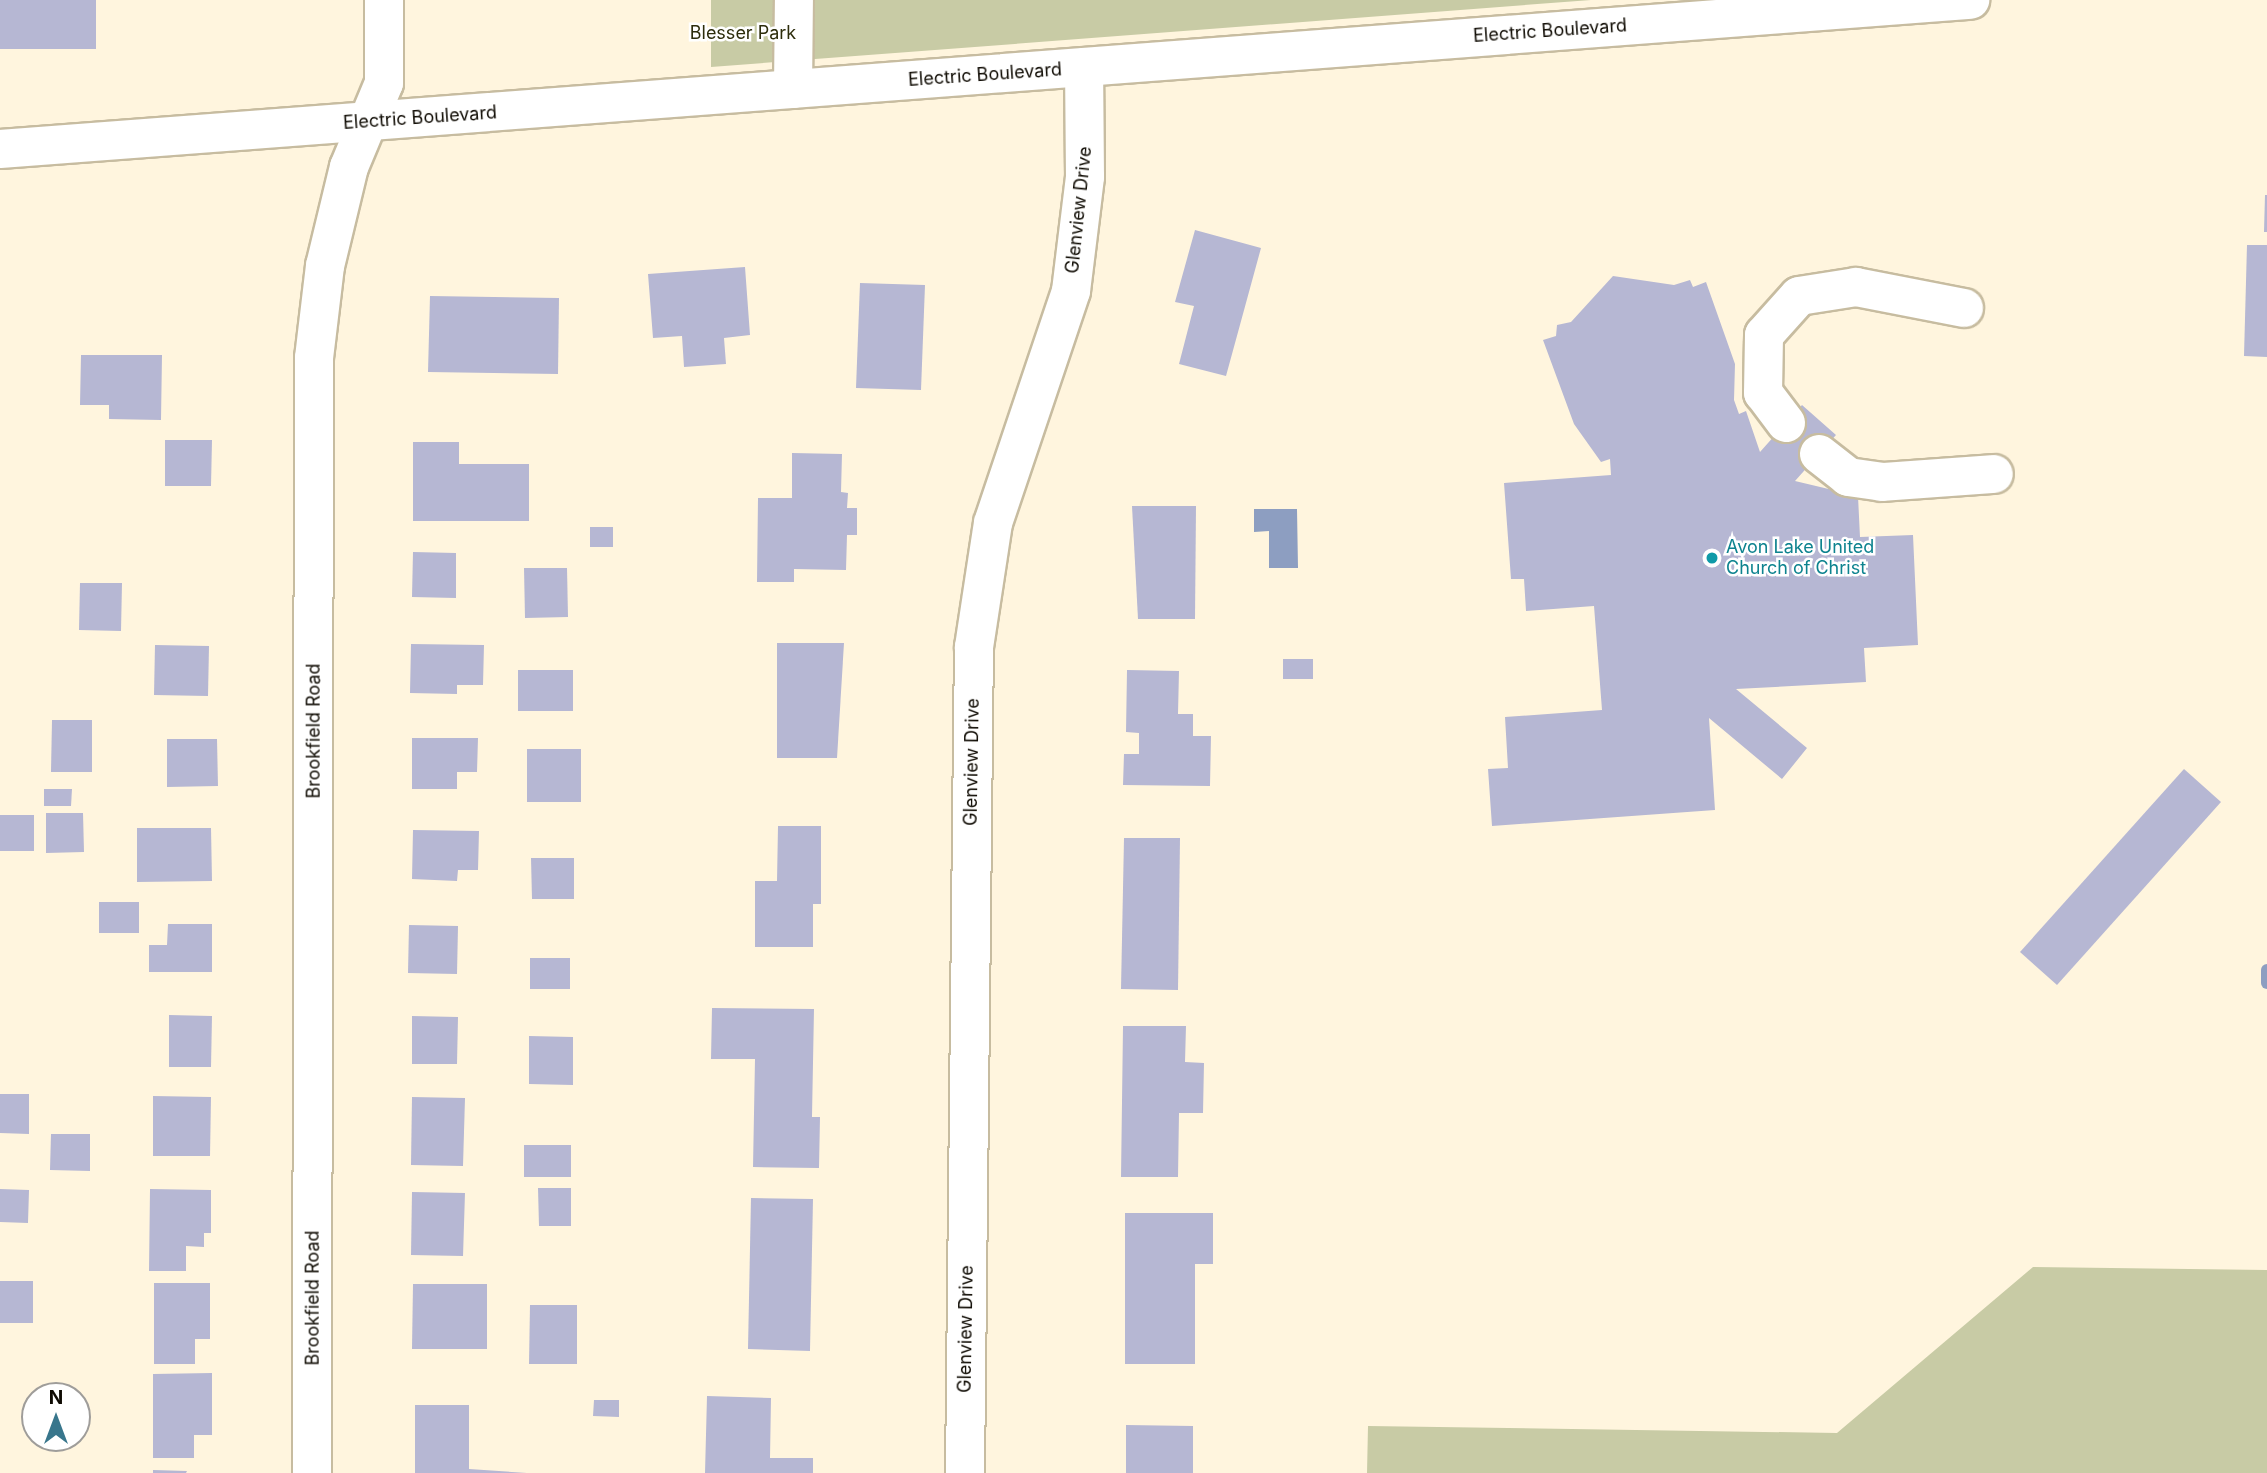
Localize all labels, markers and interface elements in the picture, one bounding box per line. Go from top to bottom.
street label: Electric Boulevard [1472,15,1628,47]
park label: Blesser Park [690,22,796,44]
street label: Electric Boulevard [907,59,1063,91]
street label: Electric Boulevard [342,102,498,134]
street label: Glenview Drive [1062,145,1096,275]
place label: Avon Lake United Church of Christ [1726,537,1874,580]
marker: Avon Lake United Church of Christ [1704,550,1720,566]
street label: Brookfield Road [303,663,325,799]
street label: Glenview Drive [960,698,984,826]
street label: Brookfield Road [302,1230,324,1366]
street label: Glenview Drive [954,1265,978,1393]
north arrow [21,1382,91,1452]
text: N [49,1386,63,1409]

